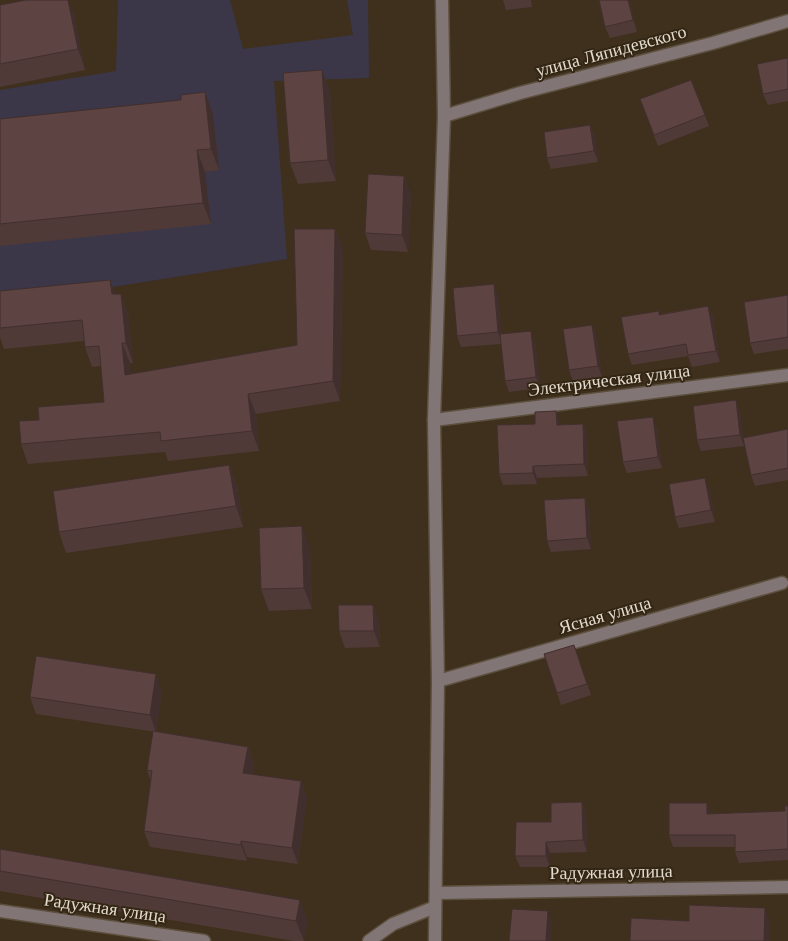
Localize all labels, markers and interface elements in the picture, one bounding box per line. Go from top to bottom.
street label: улица Ляпидевского [534,21,688,81]
street label: Электрическая улица [527,360,691,400]
street label: Ясная улица [557,592,653,638]
street label: Радужная улица [549,861,673,883]
street label: Радужная улица [43,890,167,926]

